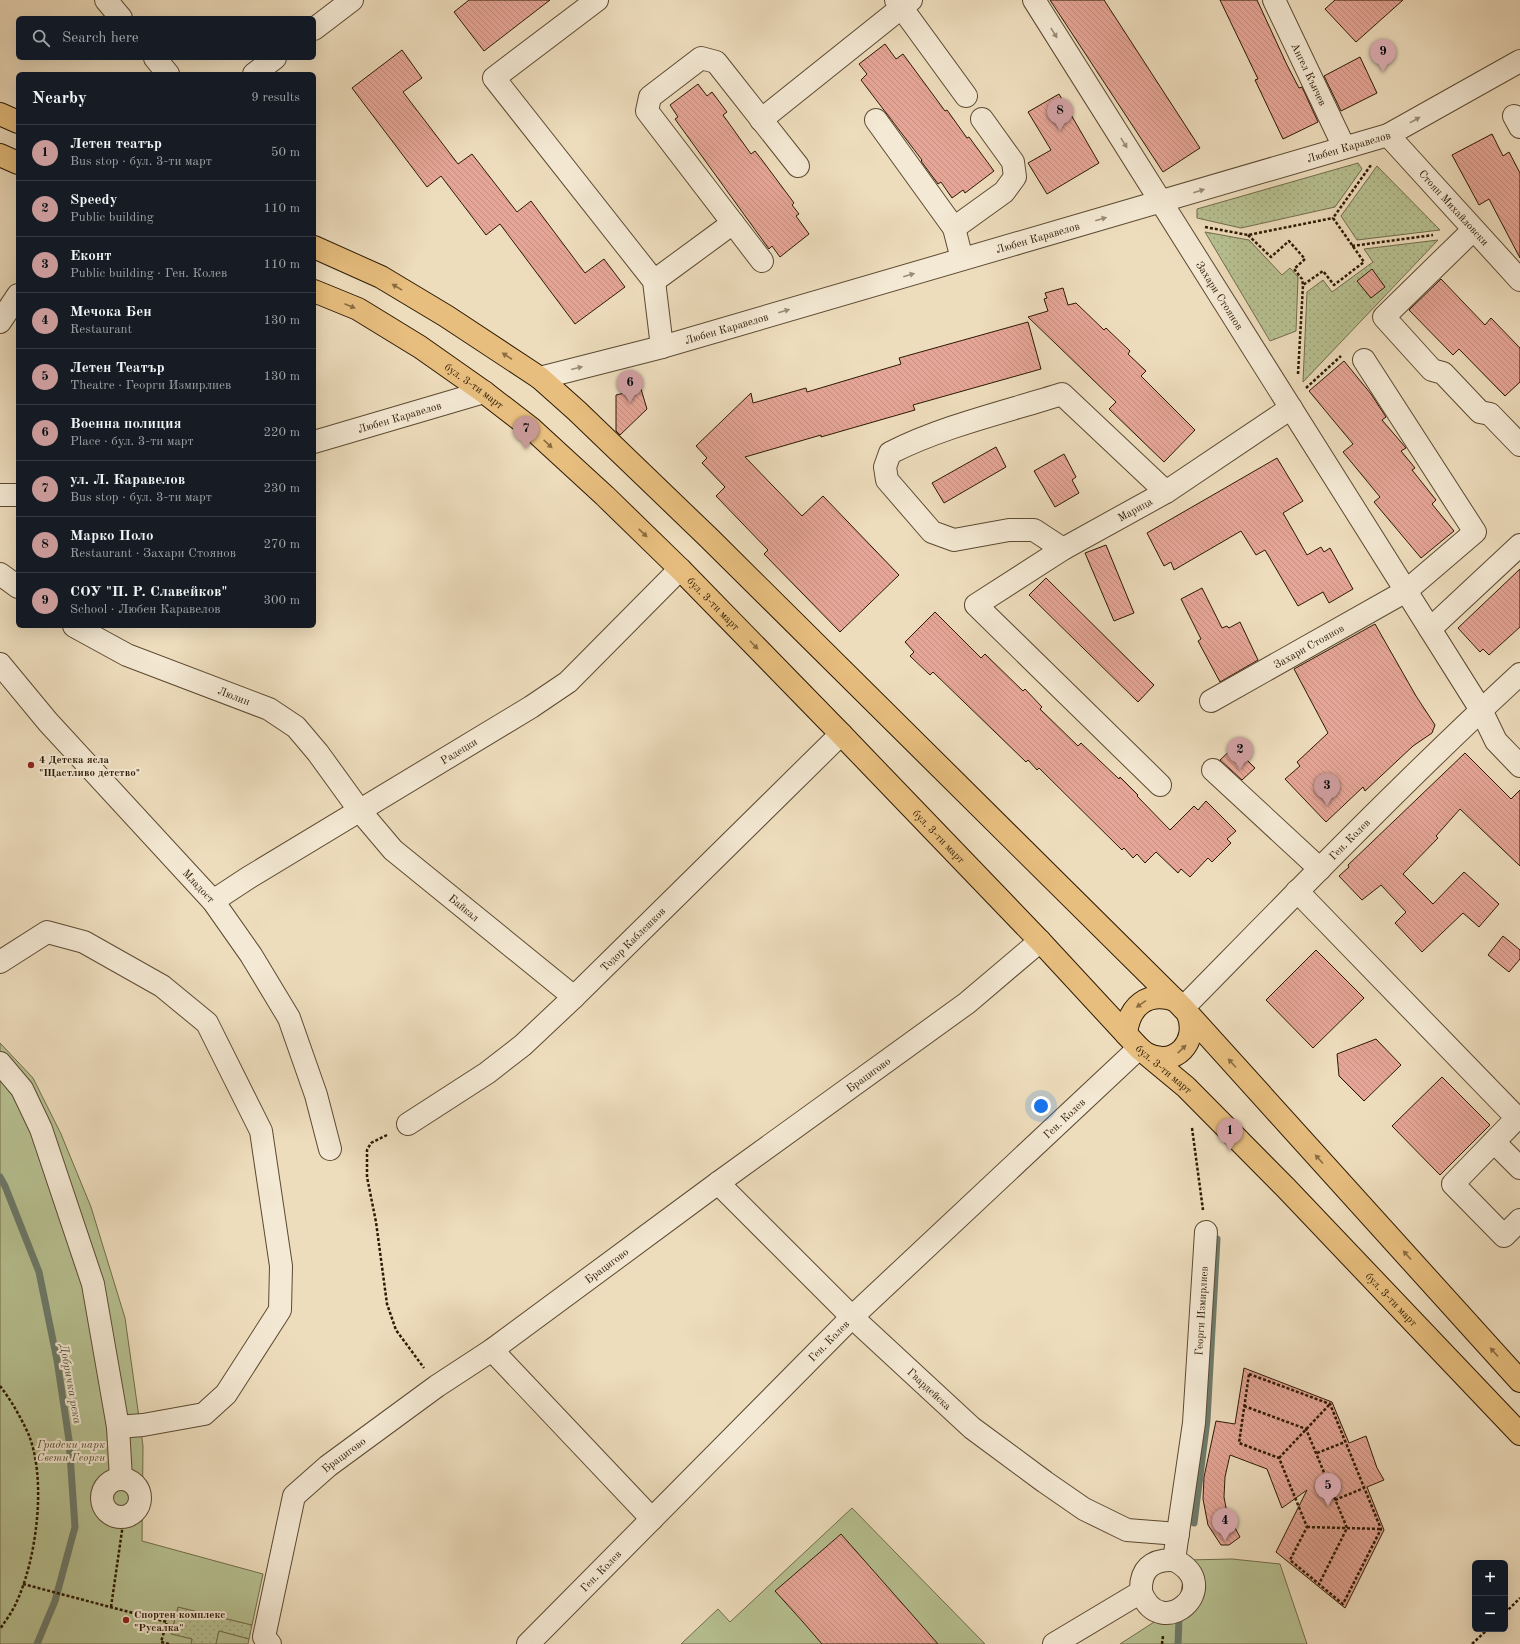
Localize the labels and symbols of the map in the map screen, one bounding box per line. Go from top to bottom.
one-way arrow [1051,27,1058,39]
pin: 9 [1370,39,1396,72]
street label: Ангел Кънчев [1288,42,1328,108]
pin: 8 [1047,98,1073,131]
one-way arrow [1409,117,1421,124]
street label: Любен Каравелов [1306,131,1392,165]
one-way arrow [1120,138,1128,148]
street label: Стоян Михайловски [1416,169,1490,248]
one-way arrow [1193,188,1205,194]
one-way arrow [1094,216,1107,222]
street label: Любен Каравелов [995,221,1081,256]
street label: Захари Стоянов [1193,260,1244,332]
one-way arrow [903,272,915,278]
one-way arrow [391,283,403,290]
one-way arrow [344,303,355,309]
one-way arrow [778,308,790,314]
street label: Любен Каравелов [684,312,770,347]
one-way arrow [502,352,512,360]
street label: бул. 3-ти март [442,362,505,412]
one-way arrow [572,365,584,371]
pin: 6 [617,370,643,403]
street label: Любен Каравелов [357,401,443,436]
pin: 7 [513,416,539,449]
one-way arrow [543,439,553,449]
street label: Марица [1116,496,1155,524]
one-way arrow [638,528,648,538]
street label: бул. 3-ти март [684,576,741,633]
street label: Захари Стоянов [1272,623,1346,671]
one-way arrow [749,640,759,650]
street label: Люлин [216,686,251,708]
street label: Радецки [439,737,480,767]
pin: 2 [1227,737,1253,770]
place label: 4 Детска ясла "Щастливо детство" [39,755,140,779]
marker: 4 Детска ясла "Щастливо детство" [26,760,36,770]
pin: 3 [1314,773,1340,806]
street label: бул. 3-ти март [910,808,966,866]
street label: Ген. Колев [1328,818,1373,863]
street label: Младост [180,868,216,906]
street label: Байкал [446,893,481,925]
street label: Тодор Каблешков [599,906,668,974]
one-way arrow [1136,1000,1147,1008]
street label: бул. 3-ти март [1133,1044,1193,1097]
one-way arrow [1177,1044,1187,1054]
street label: Брацигово [845,1056,893,1095]
one-way arrow [1227,1058,1237,1068]
your location [1031,1096,1051,1116]
street label: Ген. Колев [1042,1097,1088,1141]
pin: 1 [1217,1118,1243,1151]
one-way arrow [1315,1154,1324,1164]
street label: Брацигово [583,1247,631,1286]
one-way arrow [1402,1250,1411,1261]
street label: Георги Измирлиев [1194,1266,1211,1356]
street label: бул. 3-ти март [1363,1271,1419,1329]
street label: Ген. Колев [807,1319,852,1364]
water label: Добричка река [57,1341,84,1425]
one-way arrow [1489,1347,1499,1357]
street label: Гвардейска [904,1367,953,1413]
street label: Брацигово [321,1436,368,1475]
park label: Градски парк Свети Георги [36,1440,106,1464]
pin: 5 [1315,1473,1341,1506]
pin: 4 [1212,1508,1238,1541]
street label: Ген. Колев [579,1549,624,1595]
place label: Спортен комплекс "Русалка" [134,1610,225,1634]
marker: Спортен комплекс "Русалка" [121,1615,131,1625]

